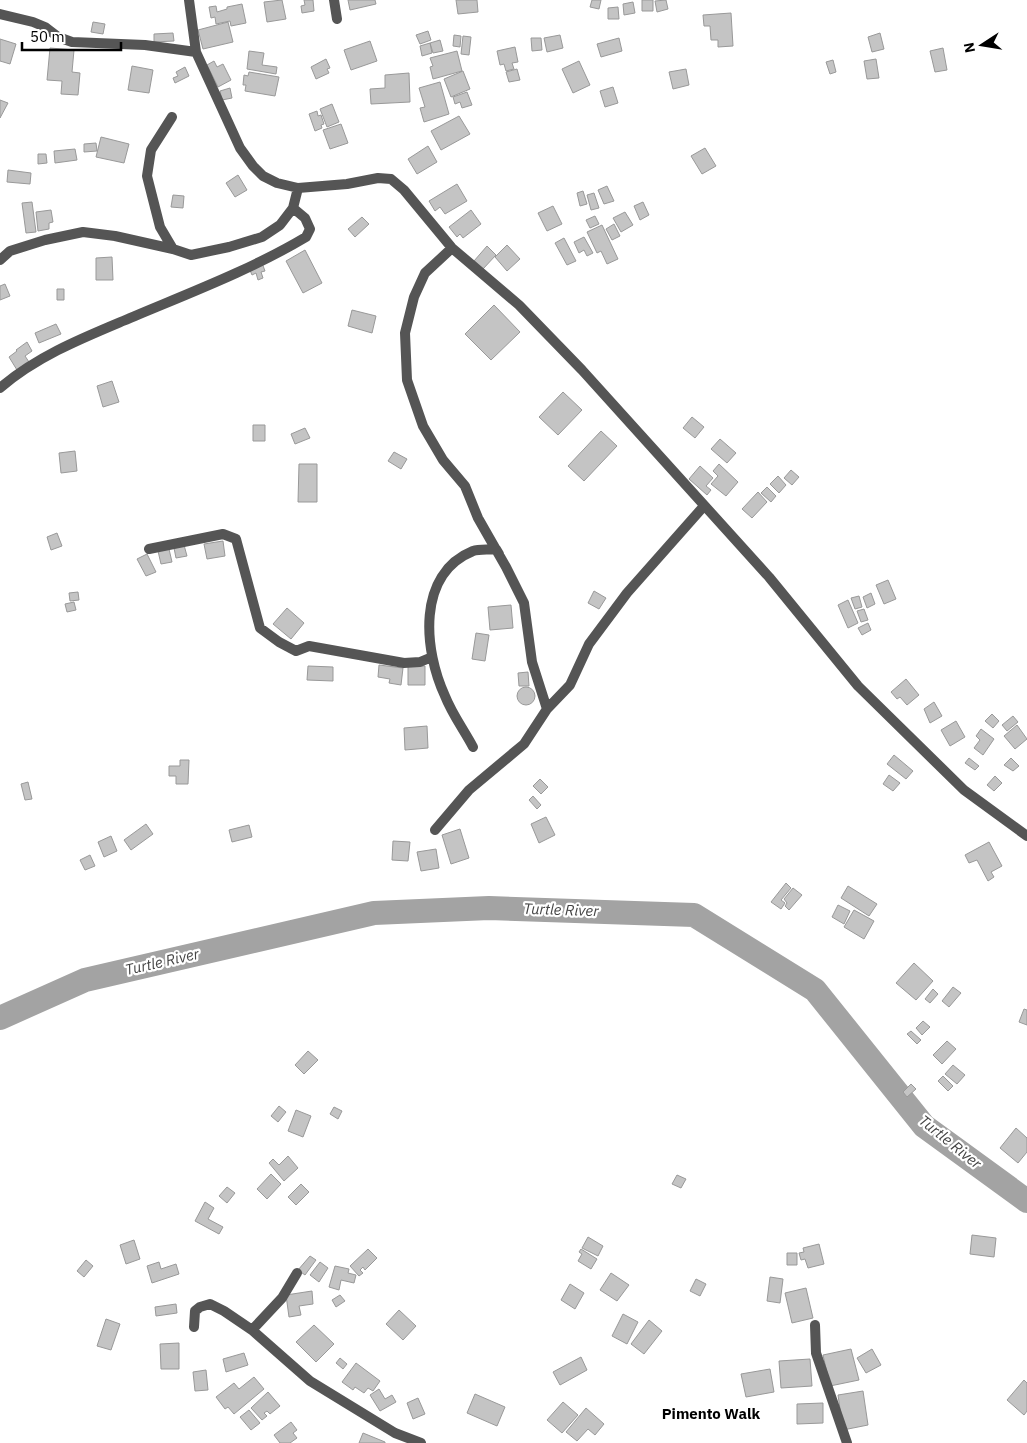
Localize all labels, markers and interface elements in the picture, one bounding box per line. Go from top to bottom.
scale bar [22,20,121,52]
north arrow [957,20,1007,70]
text: 50 m [30,27,65,46]
text: N [959,41,979,55]
water label: Turtle River [523,899,599,920]
water label: Turtle River [123,944,201,979]
water label: Turtle River [915,1111,986,1173]
district label: Pimento Walk [662,1404,761,1423]

